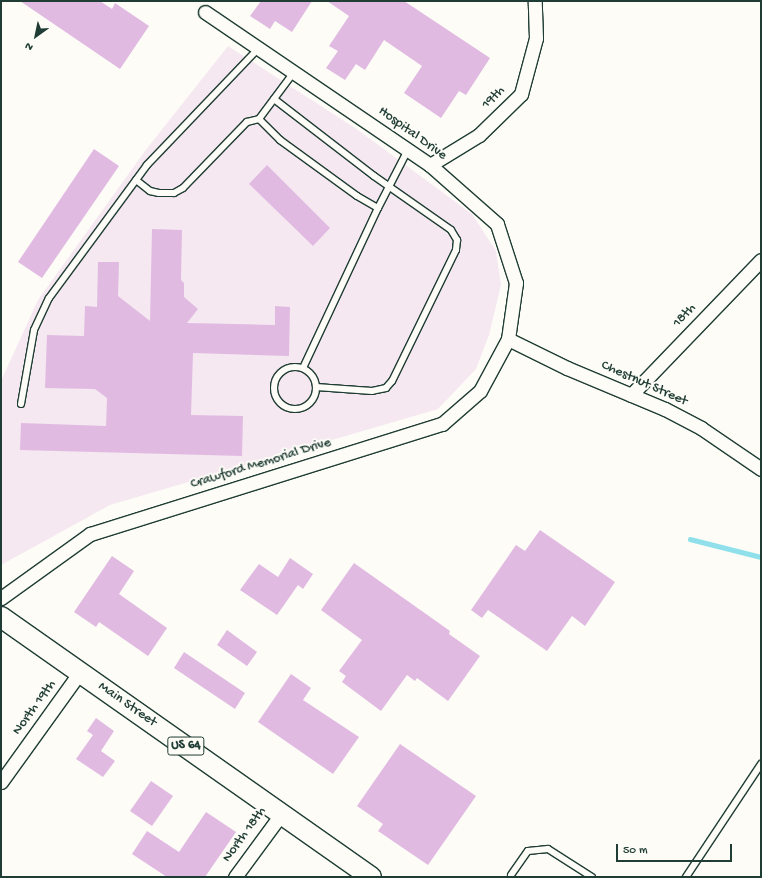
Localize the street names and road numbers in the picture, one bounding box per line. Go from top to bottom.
street label: 19th [479,83,509,113]
street label: Hospital Drive [374,103,450,165]
street label: 18th [670,301,700,331]
street label: Chestnut Street [598,357,690,411]
street label: Crawford Memorial Drive [189,435,333,493]
street label: North 19th [9,677,61,739]
street label: Main Street [94,679,160,731]
road number: US 64 [167,735,205,757]
street label: North 18th [219,804,271,866]

